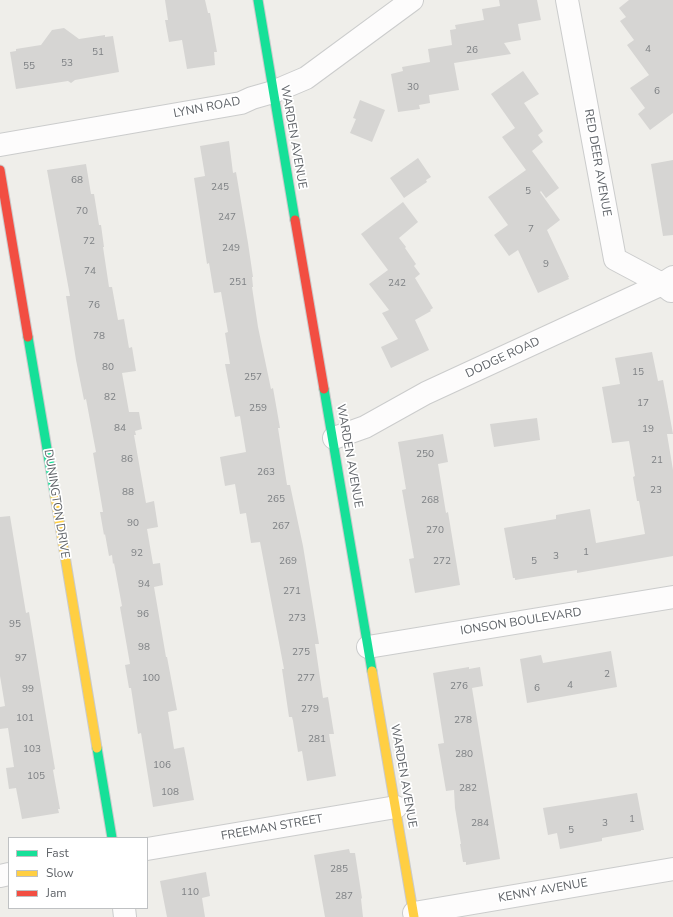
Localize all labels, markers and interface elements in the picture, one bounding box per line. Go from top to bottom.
house number: 4 [645,44,651,56]
house number: 26 [466,45,478,57]
house number: 51 [92,47,104,59]
house number: 53 [61,58,73,70]
house number: 55 [23,61,35,73]
house number: 30 [407,82,419,94]
street label: WARDEN AVENUE [277,84,309,190]
house number: 6 [654,86,660,98]
street label: LYNN ROAD [172,94,242,122]
street label: RED DEER AVENUE [580,108,614,218]
house number: 68 [71,175,83,187]
house number: 245 [211,182,229,194]
house number: 5 [525,186,531,198]
house number: 70 [76,206,88,218]
house number: 247 [218,212,236,224]
house number: 7 [528,224,534,236]
house number: 72 [83,236,95,248]
house number: 249 [222,243,240,255]
house number: 9 [543,259,549,271]
house number: 74 [84,266,96,278]
house number: 251 [229,277,247,289]
house number: 242 [388,278,406,290]
house number: 76 [88,300,100,312]
house number: 78 [93,331,105,343]
street label: DODGE ROAD [463,334,543,382]
house number: 80 [102,362,114,374]
house number: 15 [632,367,644,379]
house number: 257 [244,372,262,384]
house number: 82 [104,392,116,404]
house number: 17 [637,398,649,410]
house number: 259 [249,403,267,415]
street label: WARDEN AVENUE [333,403,365,509]
house number: 84 [114,423,126,435]
house number: 19 [642,424,654,436]
street label: DUNINGTON DRIVE [40,448,72,560]
house number: 250 [416,449,434,461]
house number: 86 [121,454,133,466]
house number: 21 [651,455,663,467]
house number: 263 [257,467,275,479]
house number: 23 [650,485,662,497]
house number: 88 [122,487,134,499]
house number: 265 [267,494,285,506]
house number: 268 [421,495,439,507]
house number: 90 [127,518,139,530]
house number: 267 [272,521,290,533]
house number: 270 [426,525,444,537]
house number: 1 [583,547,589,559]
house number: 92 [131,548,143,560]
house number: 3 [553,551,559,563]
house number: 269 [279,556,297,568]
house number: 272 [433,556,451,568]
house number: 5 [531,556,537,568]
house number: 94 [138,579,150,591]
house number: 271 [283,586,301,598]
street label: IONSON BOULEVARD [459,605,583,639]
house number: 96 [137,609,149,621]
house number: 273 [288,613,306,625]
house number: 95 [9,619,21,631]
house number: 98 [138,642,150,654]
house number: 275 [292,647,310,659]
house number: 97 [15,653,27,665]
house number: 2 [604,669,610,681]
house number: 100 [142,673,160,685]
house number: 277 [297,673,315,685]
house number: 4 [567,680,573,692]
house number: 276 [450,681,468,693]
house number: 6 [534,683,540,695]
house number: 99 [22,684,34,696]
house number: 279 [301,704,319,716]
house number: 101 [16,713,34,725]
house number: 278 [454,715,472,727]
street label: WARDEN AVENUE [387,723,419,829]
house number: 281 [308,734,326,746]
house number: 103 [23,744,41,756]
house number: 280 [455,749,473,761]
house number: 106 [153,760,171,772]
house number: 105 [27,771,45,783]
house number: 282 [459,783,477,795]
house number: 108 [161,787,179,799]
street label: FREEMAN STREET [220,812,324,844]
house number: 1 [629,814,635,826]
house number: 284 [471,818,489,830]
house number: 3 [602,818,608,830]
house number: 5 [568,825,574,837]
legend [8,837,148,909]
text: Fast [46,845,69,861]
house number: 285 [330,864,348,876]
text: Slow [46,865,74,881]
street label: KENNY AVENUE [497,876,589,906]
text: Jam [46,885,67,901]
house number: 110 [181,887,199,899]
house number: 287 [335,891,353,903]

